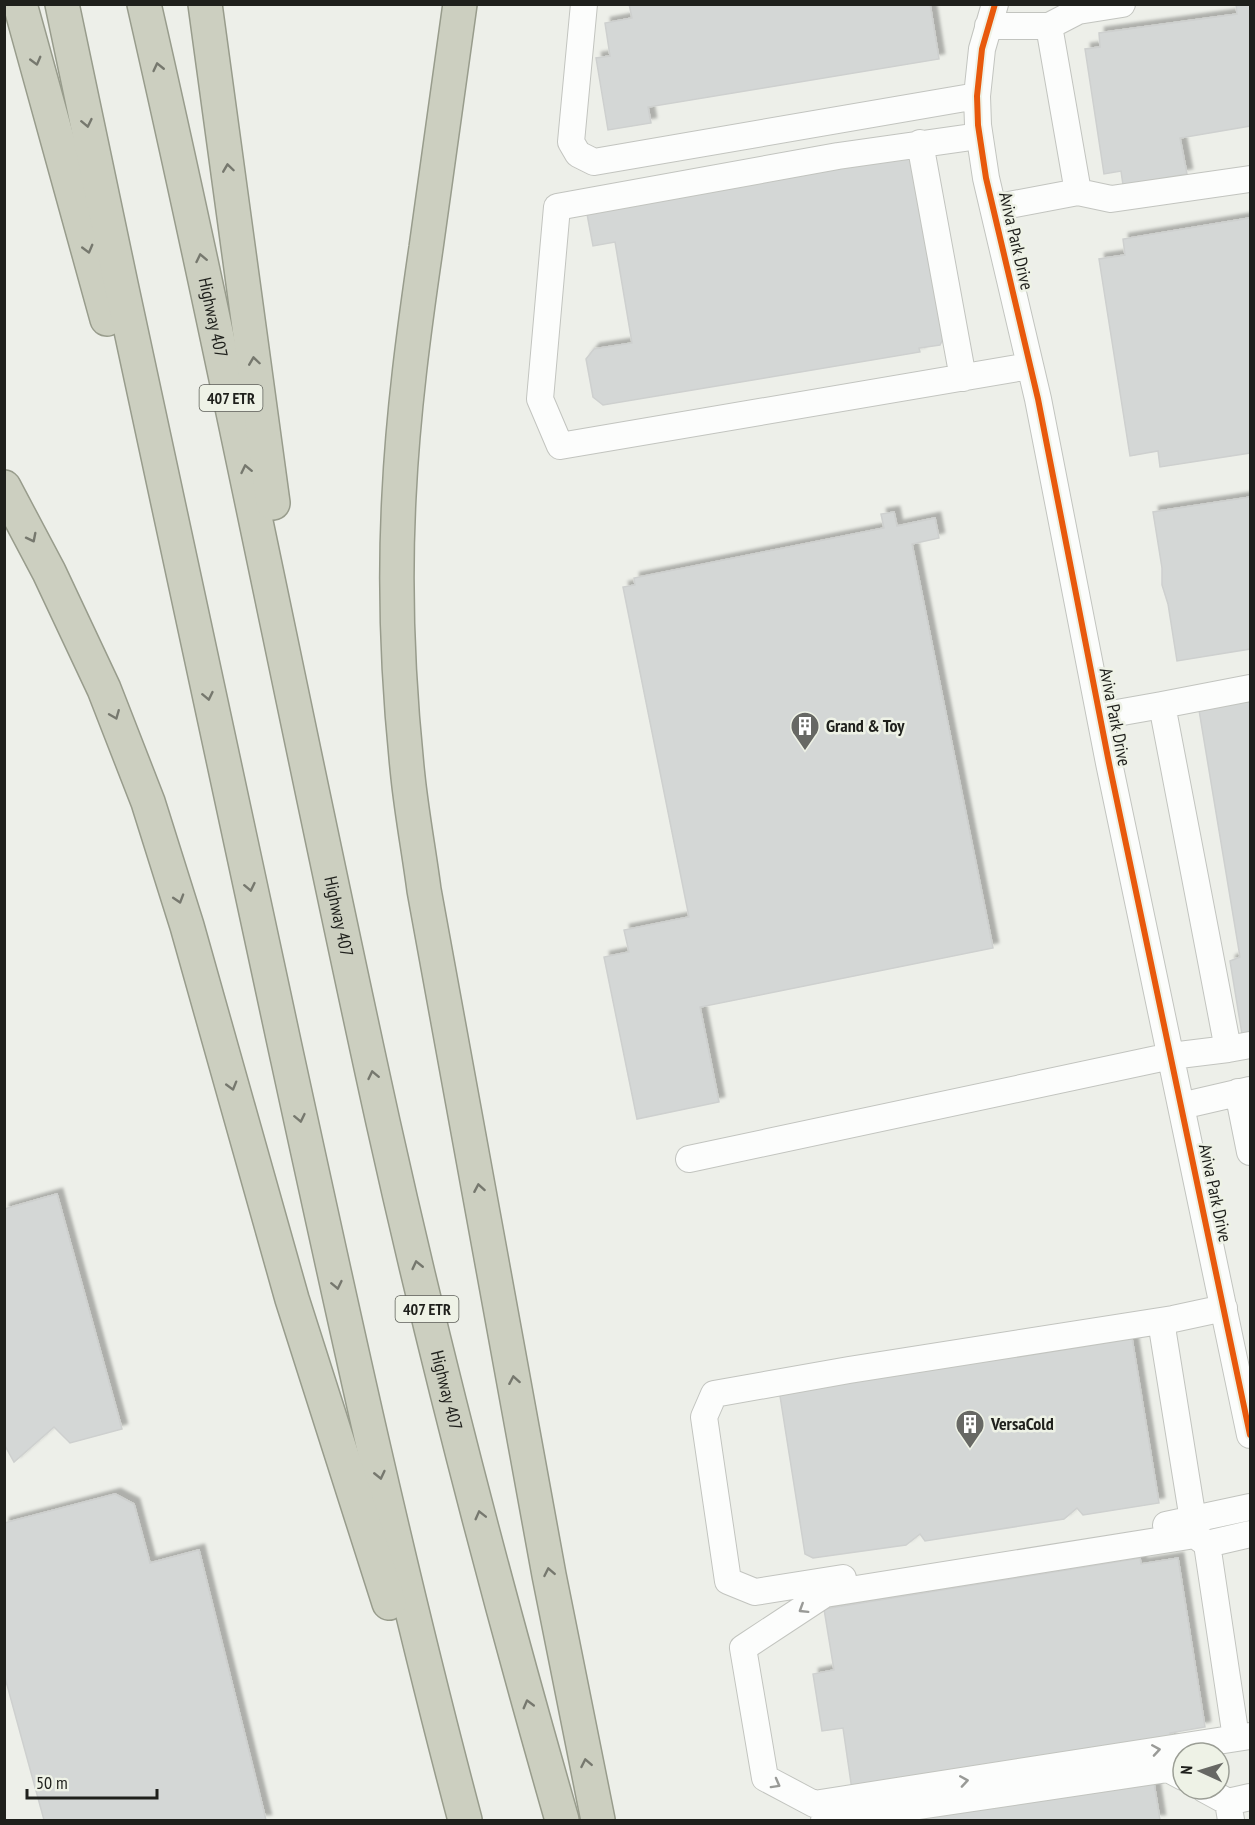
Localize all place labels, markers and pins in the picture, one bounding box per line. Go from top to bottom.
building icon: Grand & Toy [789,710,821,752]
place label: Grand & Toy [826,714,905,737]
building icon: VersaCold [954,1408,986,1450]
place label: VersaCold [990,1412,1054,1435]

